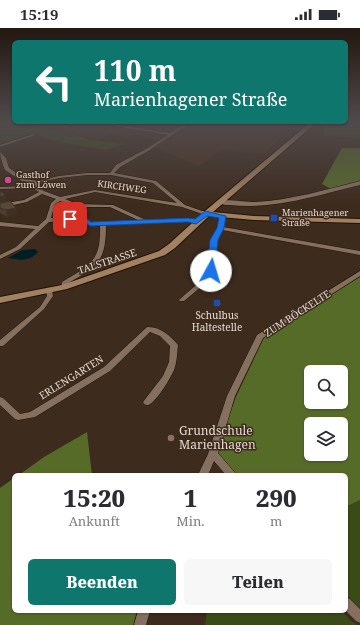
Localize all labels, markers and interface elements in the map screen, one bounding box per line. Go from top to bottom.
text: 15:19 [20,4,58,24]
text: 110 m [94,51,176,89]
icon: left [28,56,80,108]
text: Marienhagener Straße [94,87,287,111]
place label: Gasthof zum Löwen [16,168,67,191]
marker: Gasthof zum Löwen [3,175,13,185]
street label: KIRCHWEG [97,177,148,196]
pin [53,202,87,236]
place label: Marienhagener Straße [282,206,349,229]
icon: arrive [59,208,81,230]
marker: Marienhagener Straße [269,213,279,223]
street label: TALSTRASSE [76,245,138,277]
position arrow [190,250,232,292]
street label: ZUM BÖCKELTE [261,286,333,340]
marker: Schulbus Haltestelle [212,298,222,308]
place label: Schulbus Haltestelle [192,308,242,334]
street label: ERLENGARTEN [36,351,106,402]
map controls [304,365,348,461]
button: search [304,365,348,409]
button: layers [304,417,348,461]
place label: Grundschule Marienhagen [179,422,256,453]
marker: Grundschule Marienhagen [166,433,176,443]
text: 15:20 [63,481,125,514]
text: 1 [184,481,197,514]
text: 290 [256,481,297,514]
text: Ankunft [69,512,120,530]
text: Min. [177,512,205,530]
text: m [270,512,282,530]
button: Beenden [28,559,176,605]
button: Teilen [184,559,332,605]

